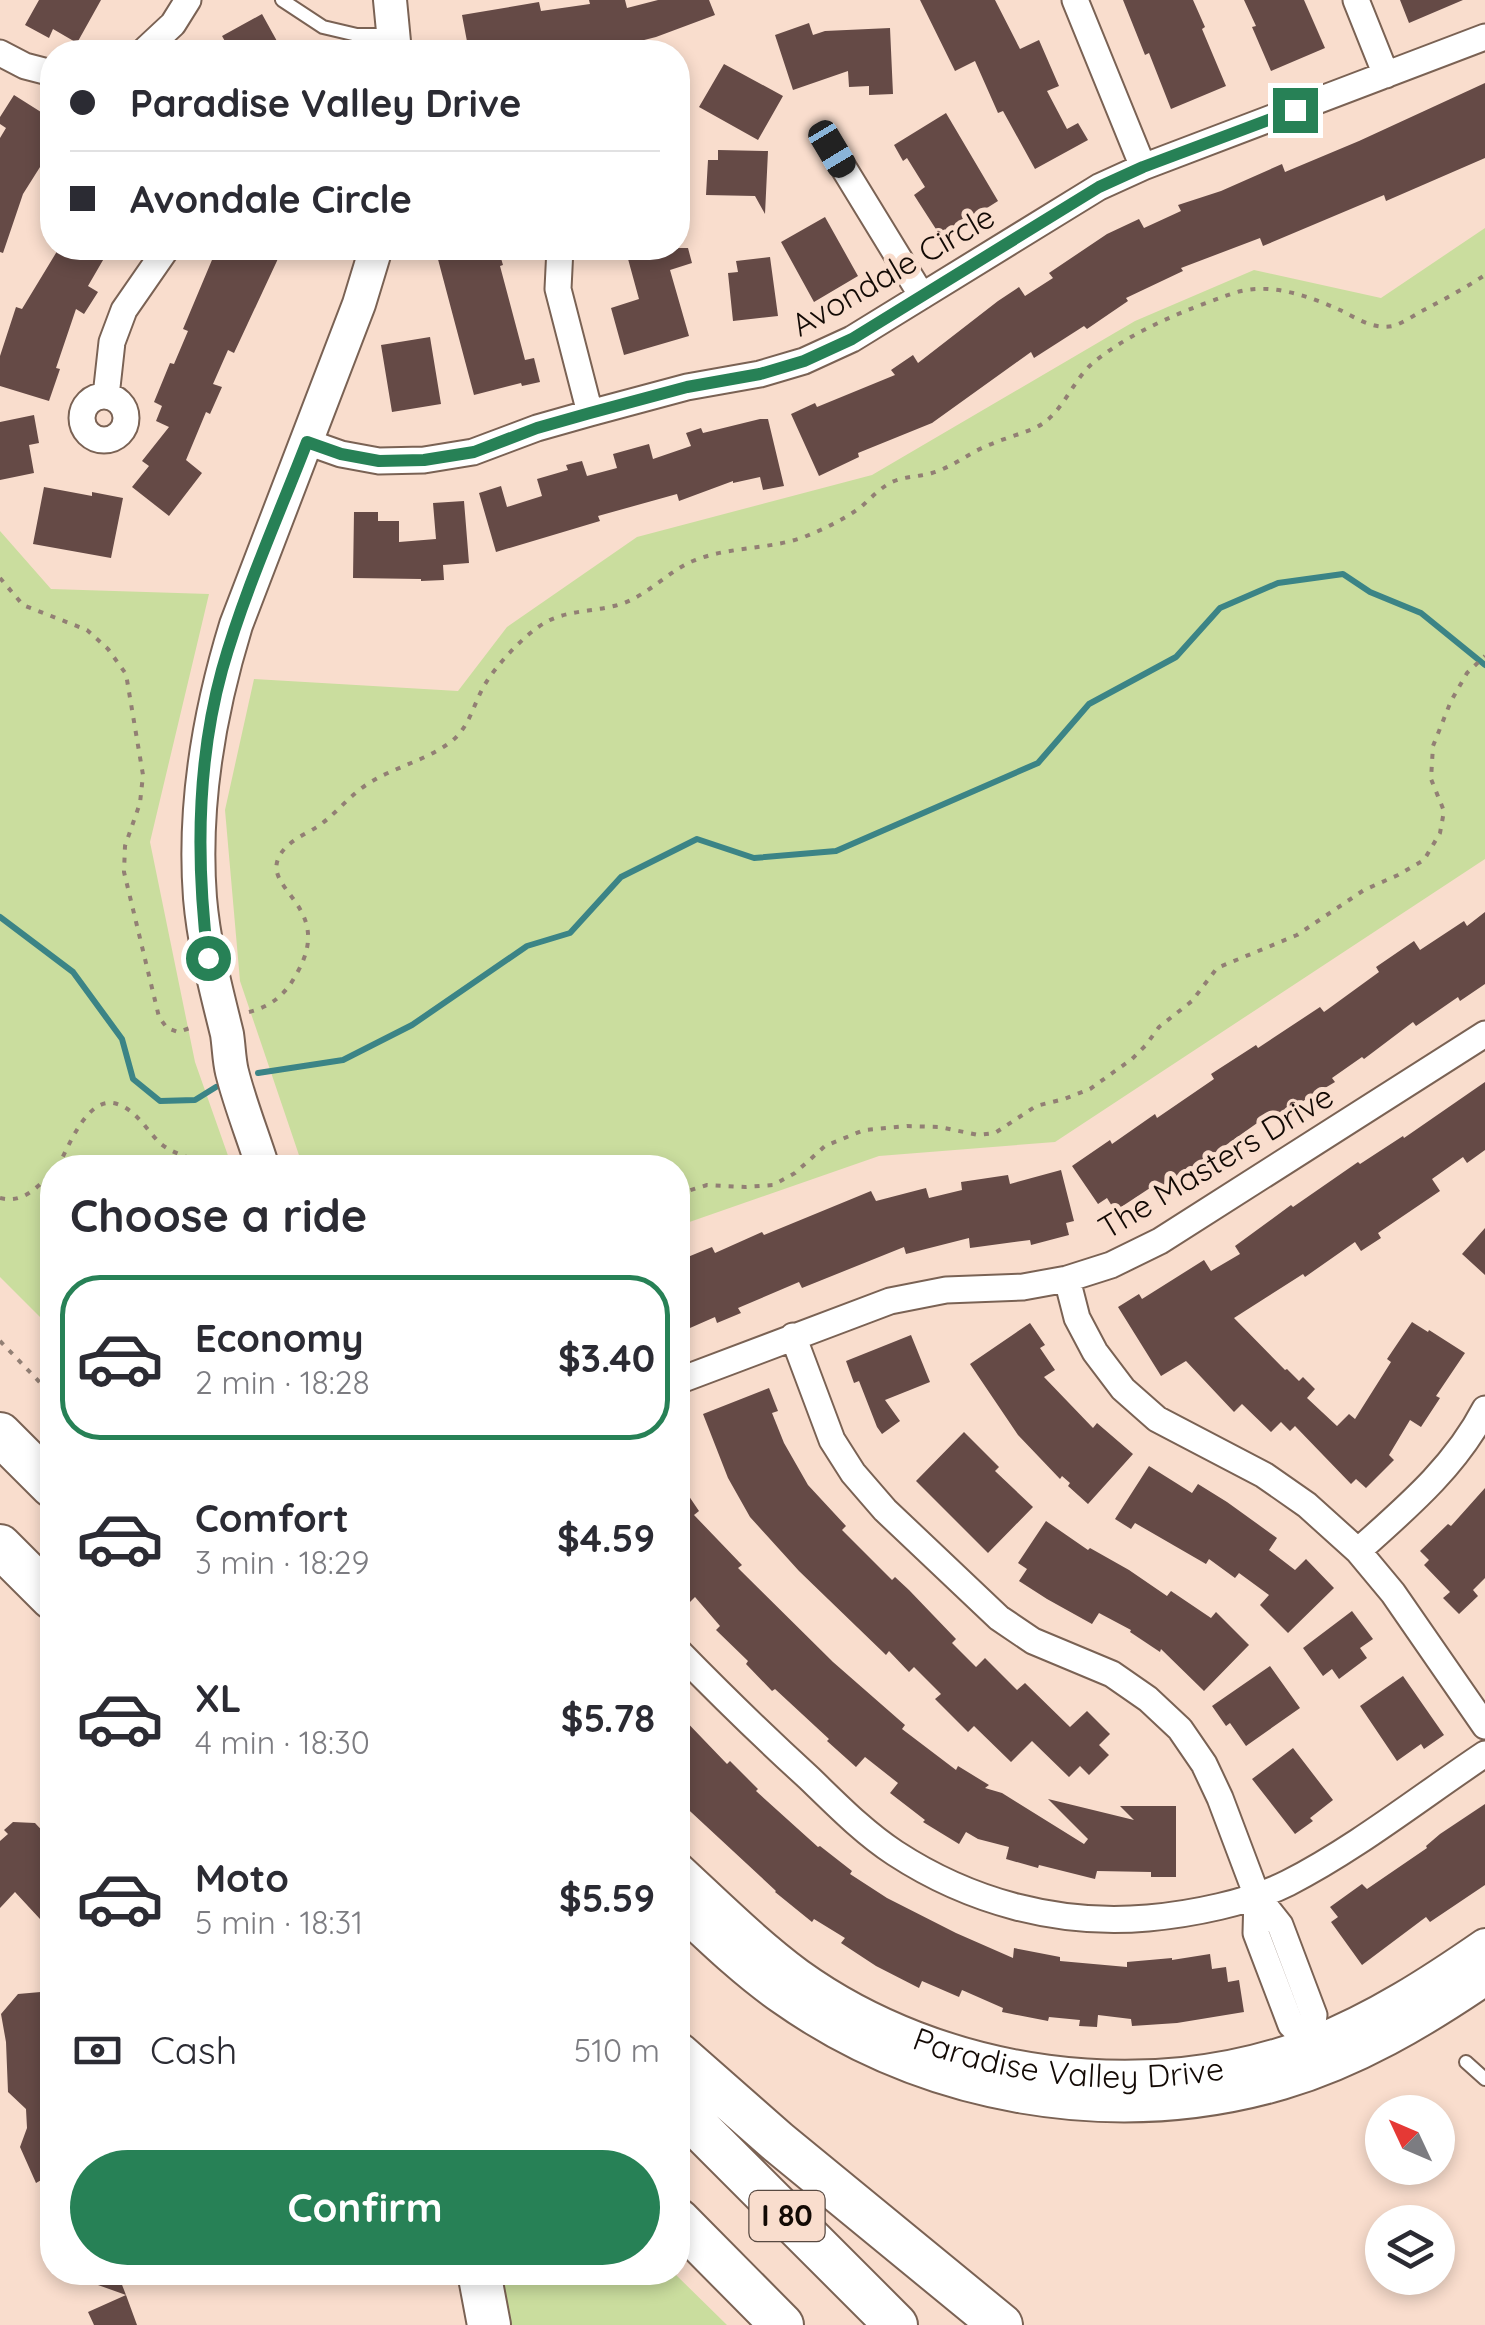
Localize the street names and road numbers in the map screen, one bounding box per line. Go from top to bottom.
street label: Avondale Circle [784,196,1001,344]
street label: The Masters Drive [1091,1075,1340,1247]
street label: Paradise Valley Drive [908,2018,1227,2096]
road number: I 80 [750,2191,824,2241]

